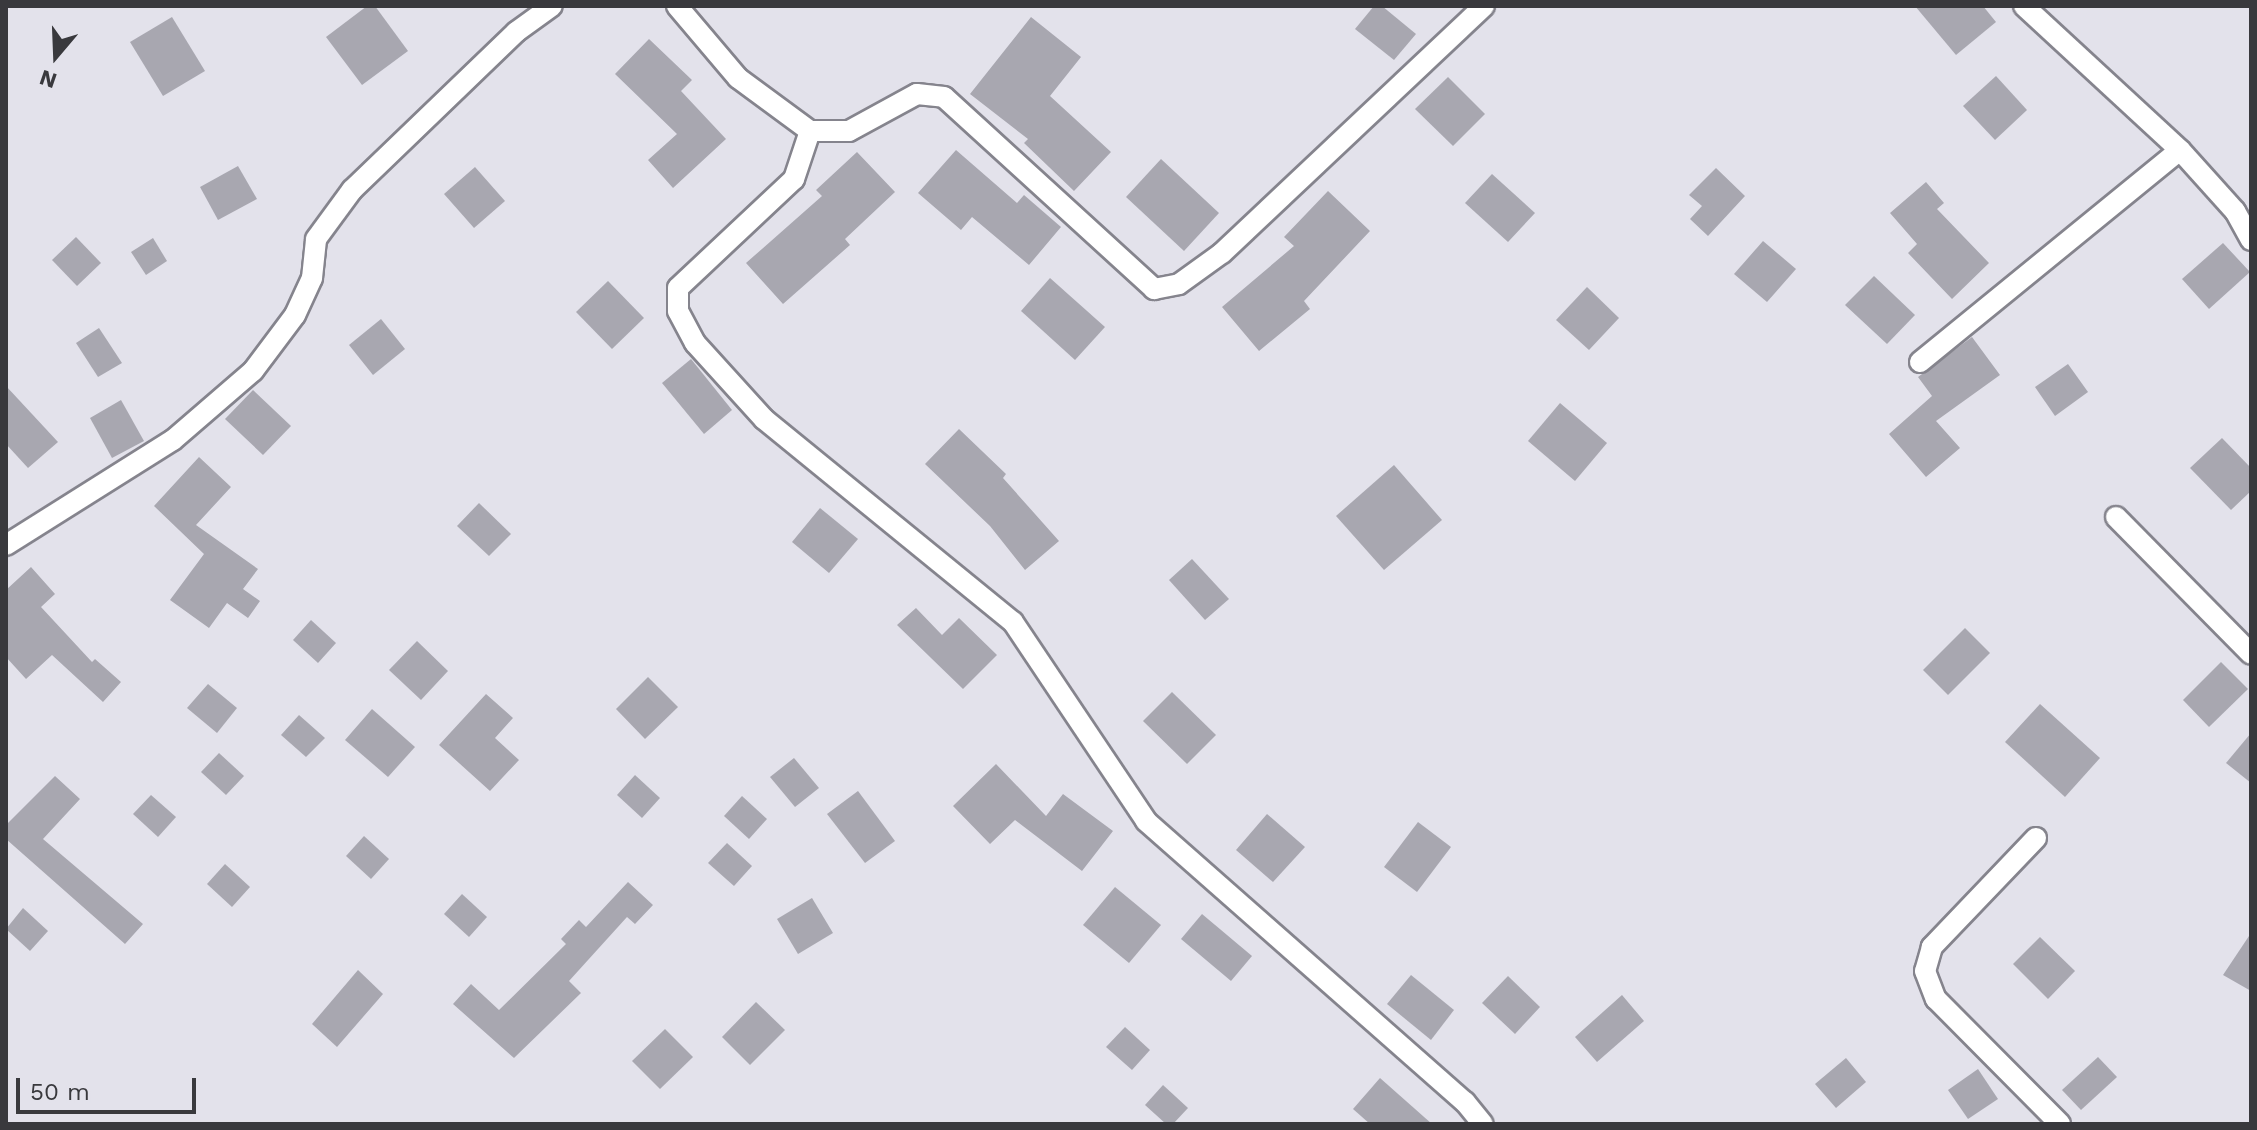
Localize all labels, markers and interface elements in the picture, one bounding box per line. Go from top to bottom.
north arrow [16,16,96,96]
text: N [36,65,60,94]
scale bar [20,1062,200,1112]
text: 50 m [30,1078,90,1106]

